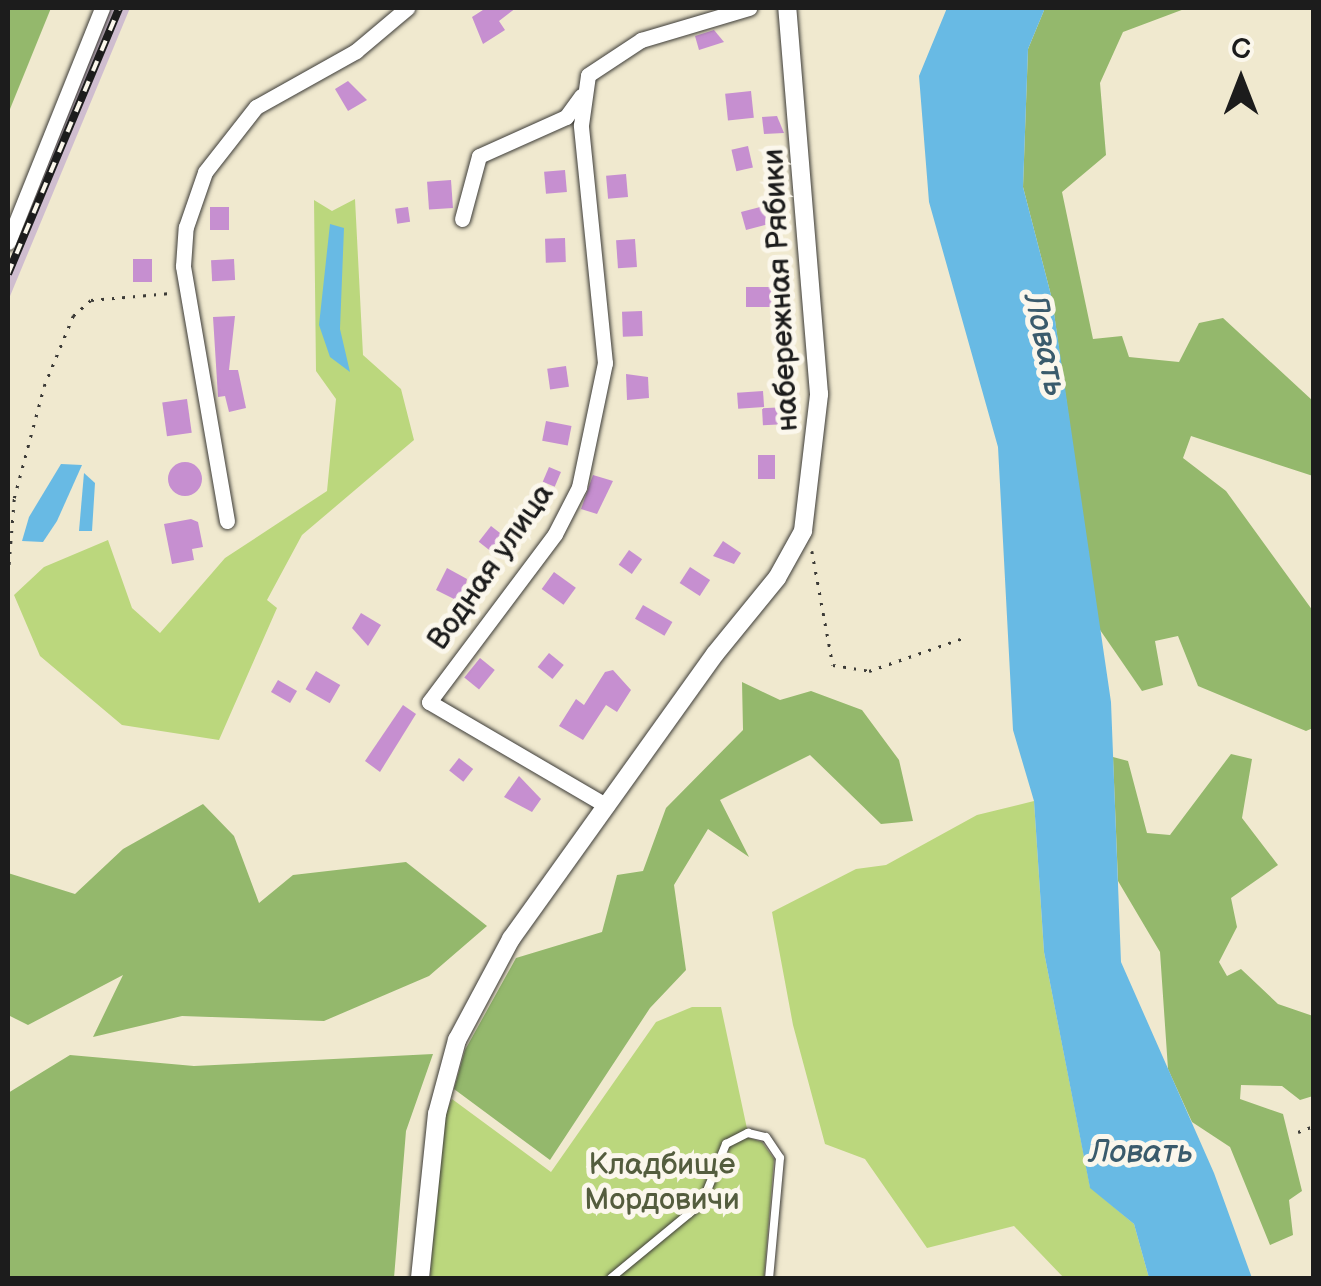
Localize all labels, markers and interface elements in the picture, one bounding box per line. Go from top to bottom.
north arrow [1191,30,1291,130]
text: С [1231,33,1251,66]
street label: набережная Рябики [756,148,806,432]
water label: Ловать [1014,290,1074,400]
street label: Водная улица [420,477,562,657]
water label: Ловать [1089,1134,1193,1172]
park label: Кладбище Мордовичи [584,1147,740,1218]

